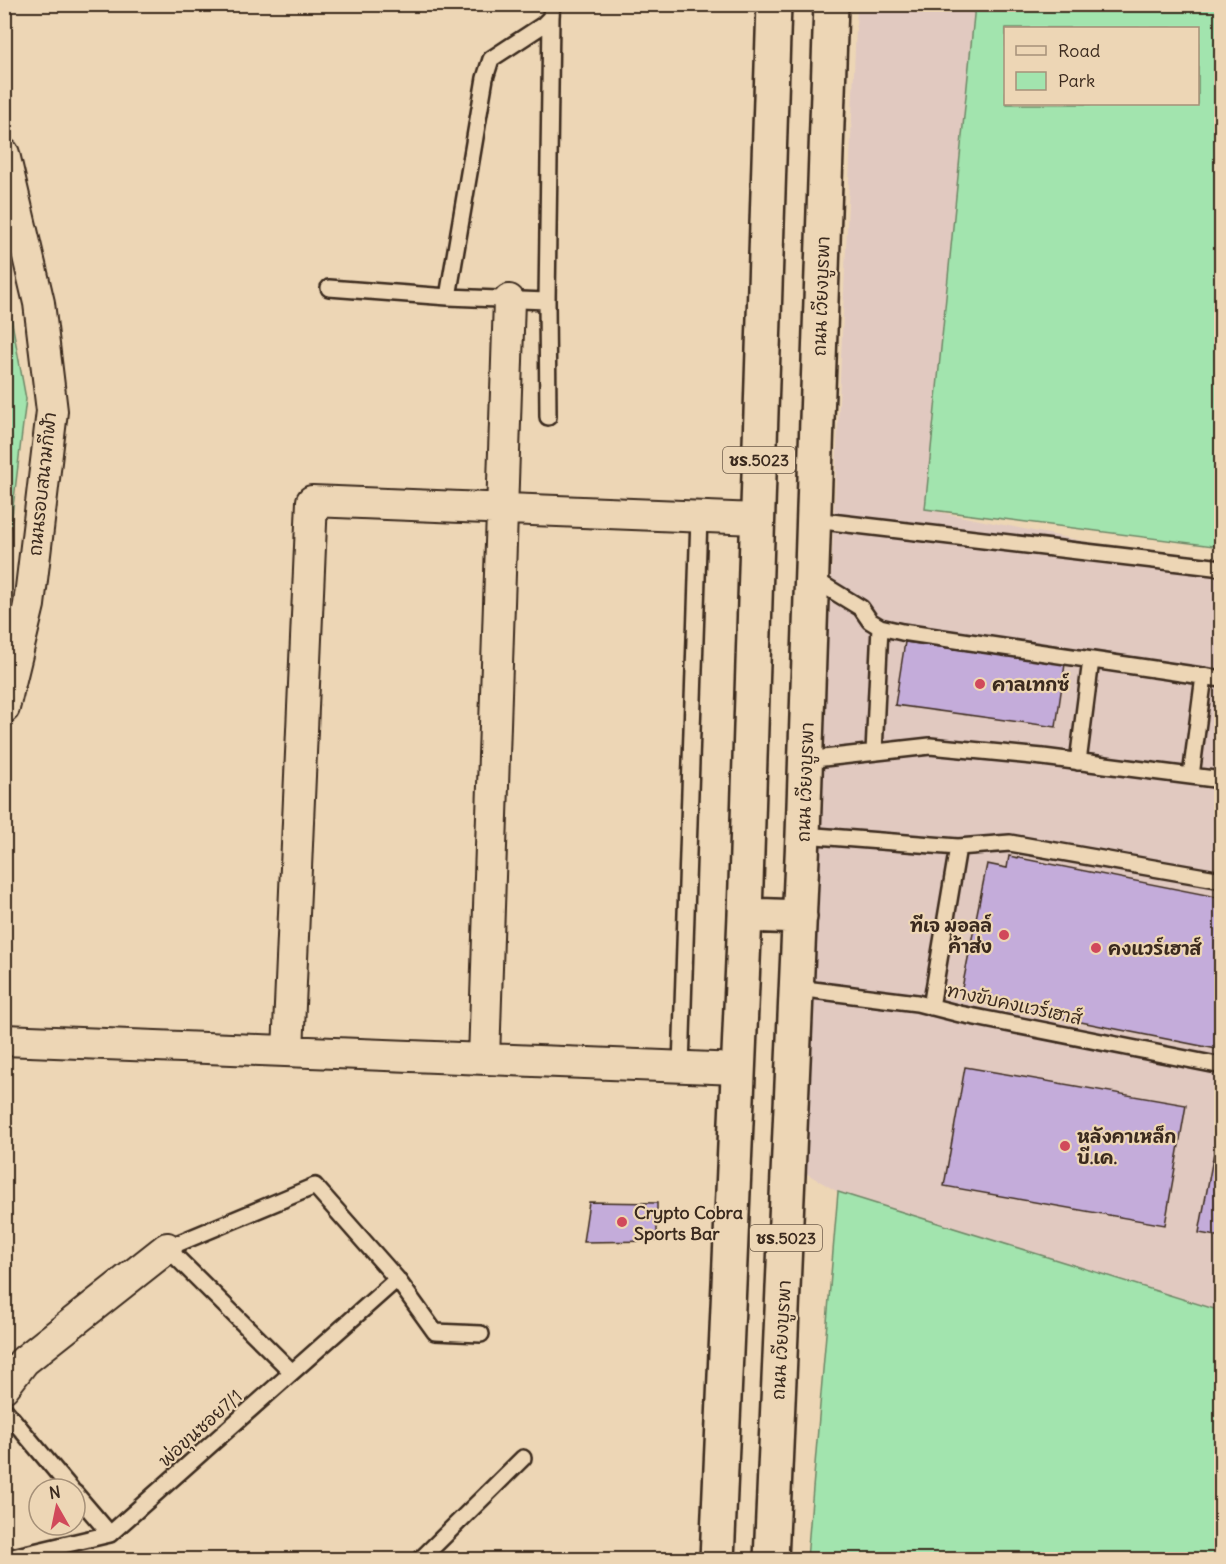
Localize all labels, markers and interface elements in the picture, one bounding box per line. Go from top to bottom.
legend [1004,27,1199,105]
text: Road [1058,39,1101,62]
text: Park [1058,69,1095,92]
street label: ถนน เวียงบูรพา [807,236,838,356]
street label: ถนนรอบสนามกีฬา [23,411,61,557]
road number: ชร.5023 [723,447,795,473]
place label: คาลเทกซ์ [992,672,1069,696]
marker: คาลเทกซ์ [973,677,987,691]
street label: ถนน เวียงบูรพา [791,722,822,842]
place label: ทีเจ มอลล์ ค้าส่ง [910,913,992,958]
marker: ทีเจ มอลล์ ค้าส่ง [997,928,1011,942]
place label: คงแวร์เฮาส์ [1108,936,1202,960]
marker: คงแวร์เฮาส์ [1089,941,1103,955]
street label: ทางขับคงแวร์เฮาส์ [945,978,1085,1030]
place label: หลังคาเหล็ก บี.เค. [1077,1125,1176,1169]
marker: หลังคาเหล็ก บี.เค. [1058,1139,1072,1153]
place label: Crypto Cobra Sports Bar [634,1201,743,1245]
marker: Crypto Cobra Sports Bar [615,1215,629,1229]
road number: ชร.5023 [750,1225,822,1251]
street label: ถนน เวียงบูรพา [766,1280,799,1401]
street label: พ่อขุนซอย7/1 [153,1384,249,1474]
north arrow [27,1477,87,1537]
text: N [48,1481,62,1503]

